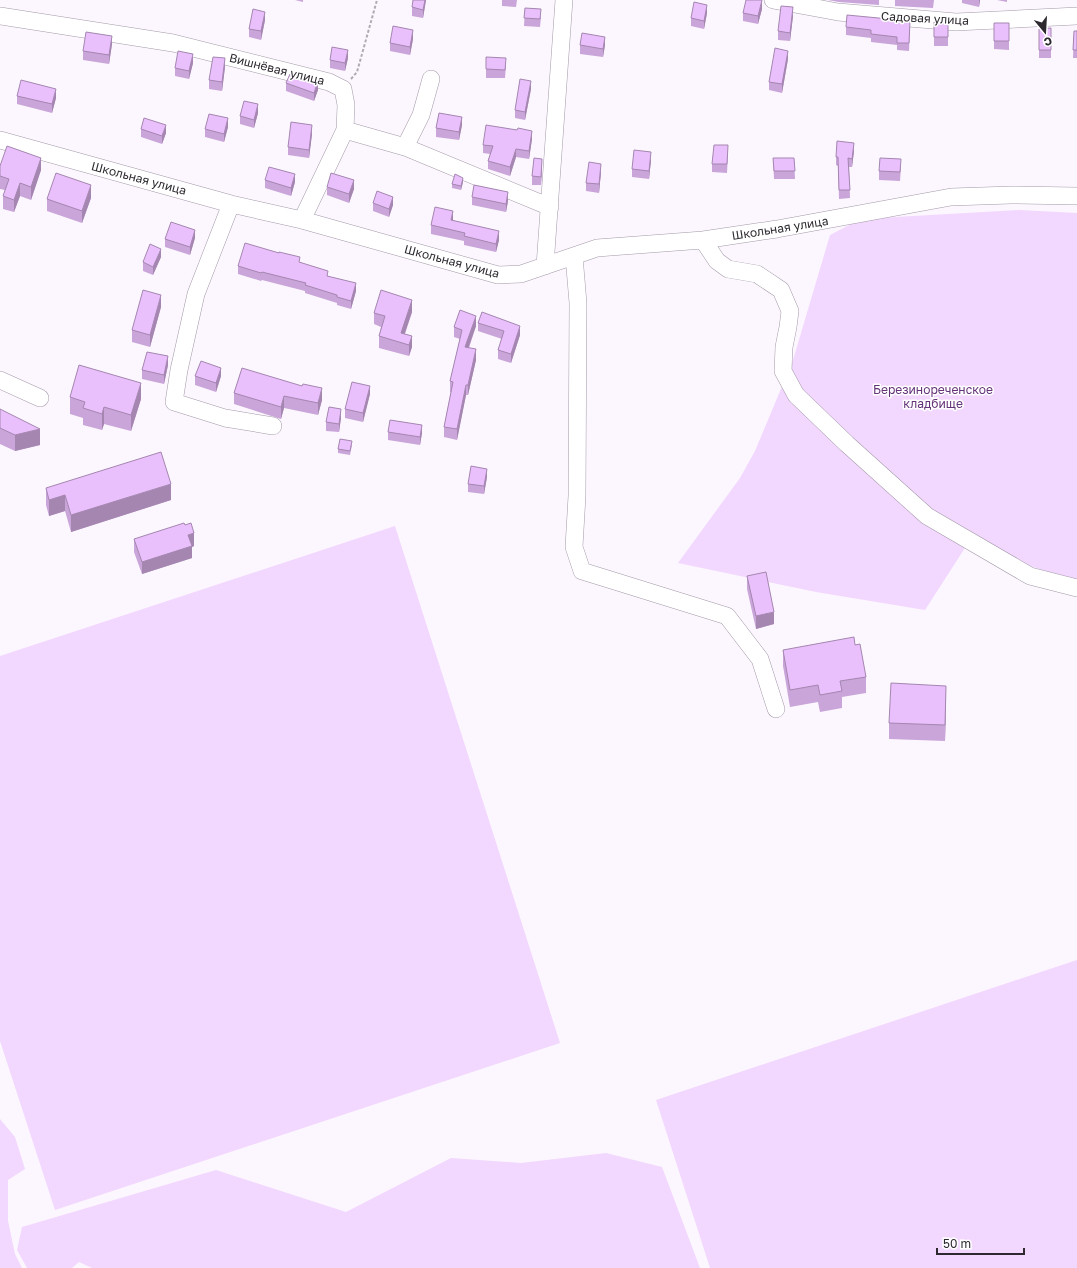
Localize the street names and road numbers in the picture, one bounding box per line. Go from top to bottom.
street label: Садовая улица [881,8,969,28]
street label: Вишнёвая улица [228,50,326,88]
street label: Школьная улица [90,158,188,198]
street label: Школьная улица [731,213,829,243]
street label: Школьная улица [403,241,501,281]

